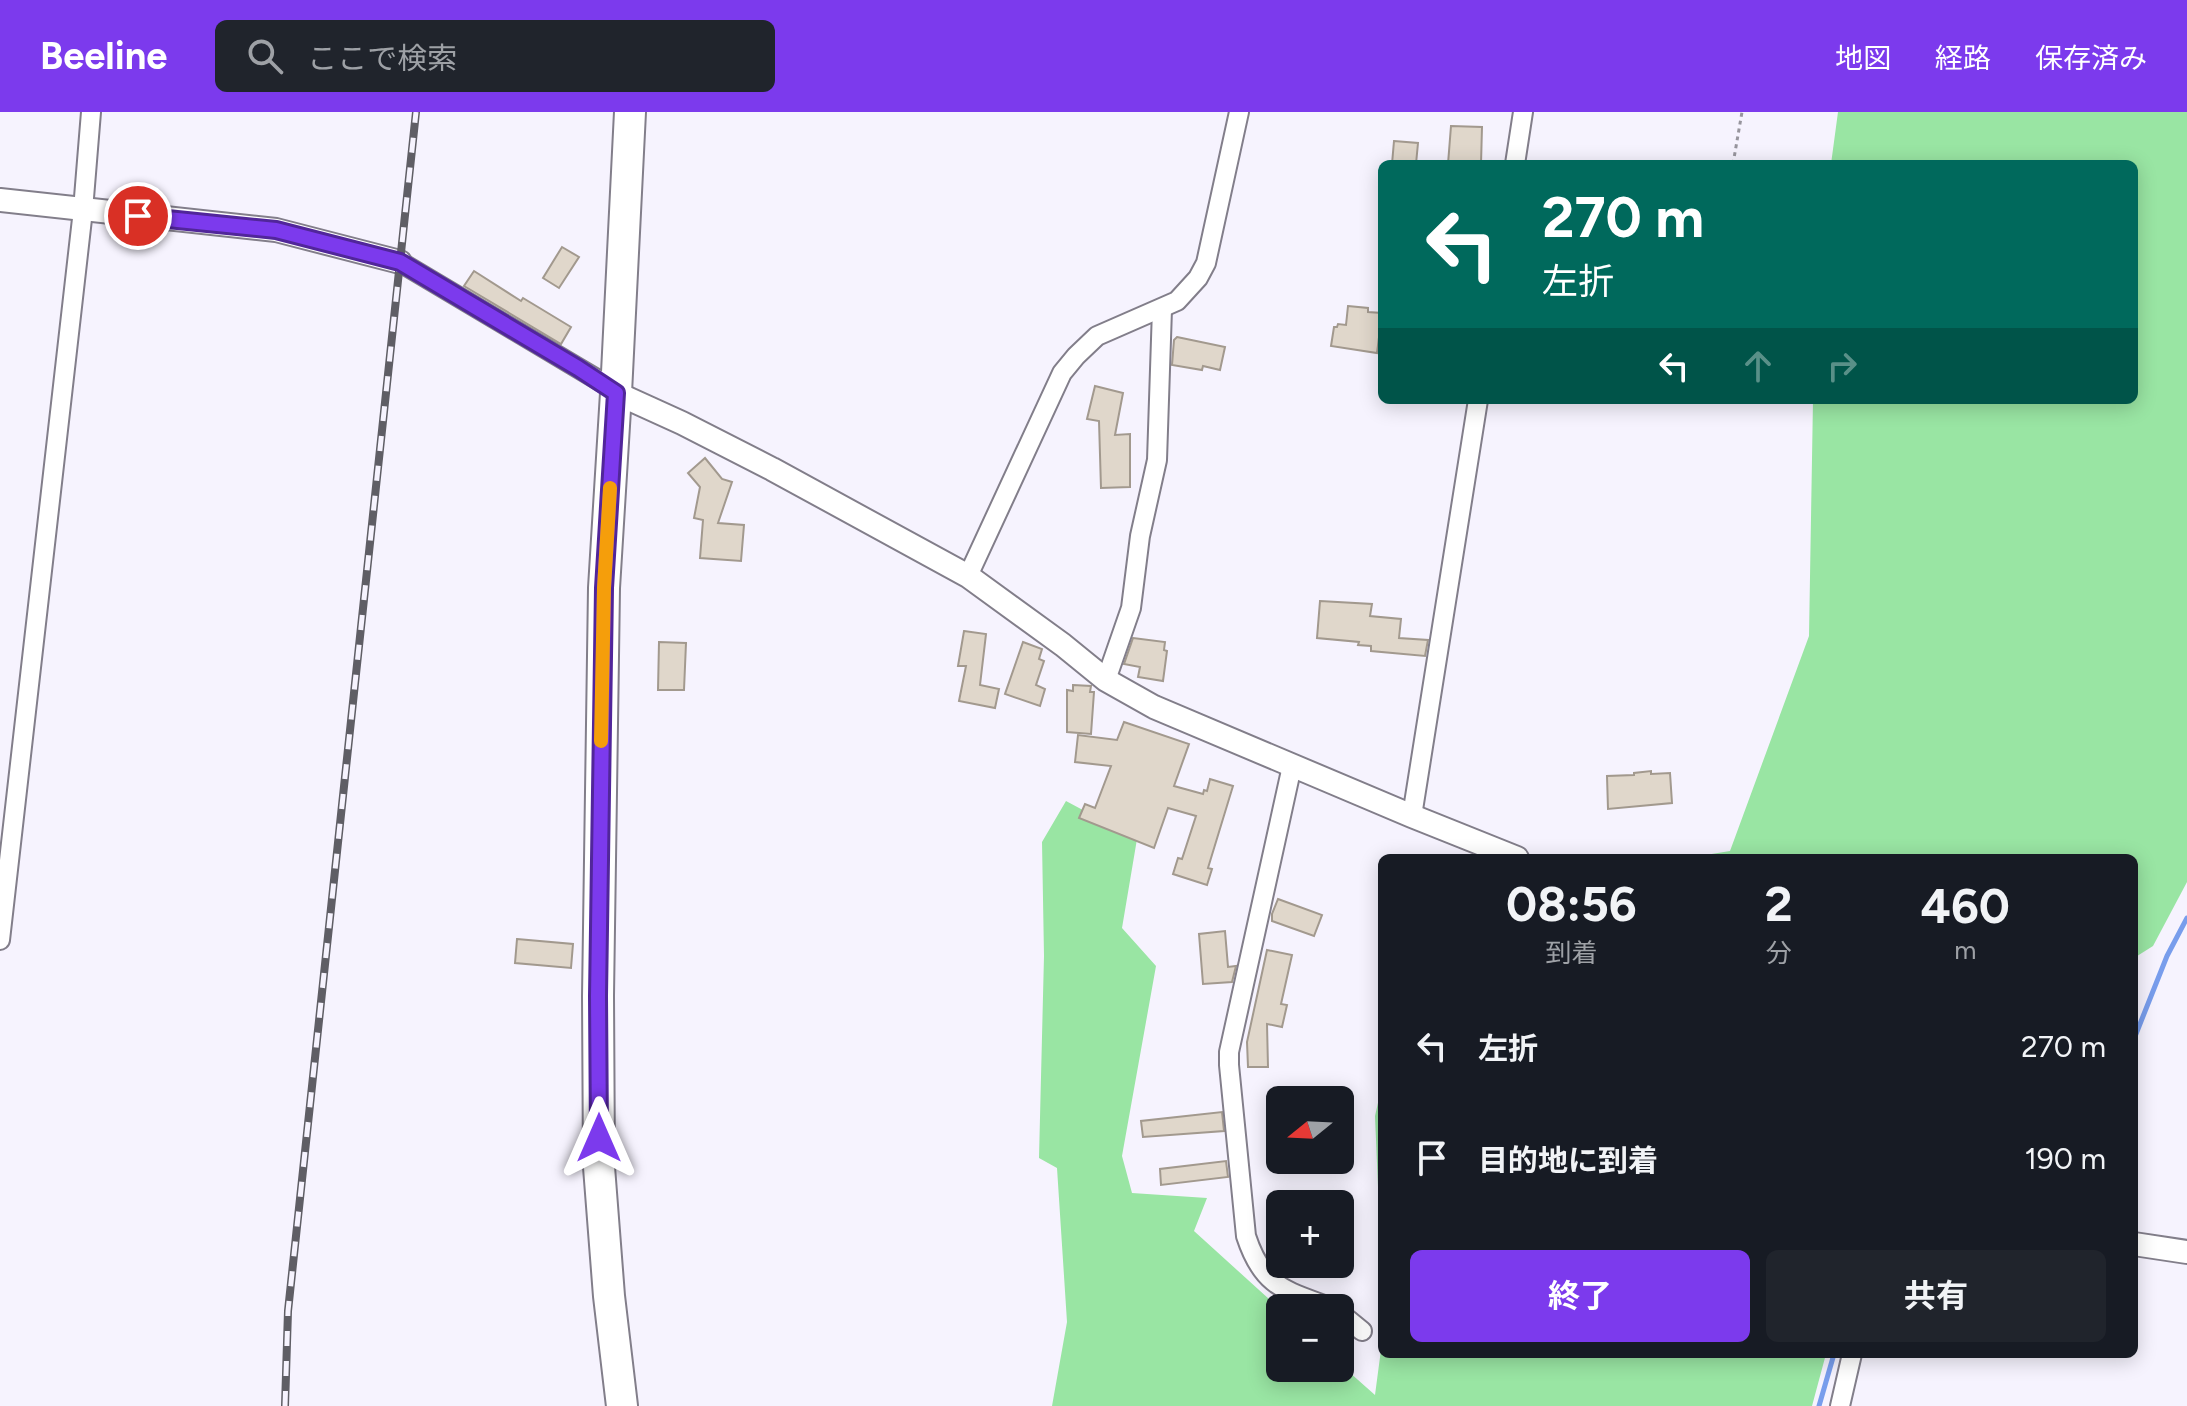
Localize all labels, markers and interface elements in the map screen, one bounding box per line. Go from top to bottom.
search box [215,20,775,92]
text: Beeline [40,33,167,79]
icon: search [243,34,287,78]
text: ここで検索 [307,40,457,77]
text: 地図 [1835,41,1891,75]
text: 経路 [1935,41,1991,75]
text: 保存済み [2035,41,2147,75]
pin [104,182,172,250]
text: 270 m [1542,184,1704,251]
icon: left [1410,192,1514,296]
icon: arrive [116,194,160,238]
text: 左折 [1542,260,1614,303]
icon: left [1652,344,1696,388]
icon: ahead [1736,344,1780,388]
icon: right [1820,344,1864,388]
text: 08:56 [1506,875,1637,933]
text: 2 [1765,875,1793,933]
text: 460 [1921,877,2010,935]
text: m [1954,934,1976,966]
text: 到着 [1545,937,1597,969]
text: 分 [1766,937,1792,969]
icon: left [1410,1024,1454,1068]
text: 270 m [2021,1028,2106,1065]
text: 左折 [1478,1030,1538,1067]
north arrow [1266,1086,1354,1174]
map controls [1266,1086,1354,1382]
position arrow [557,1096,641,1180]
icon: arrive [1410,1136,1454,1180]
text: 190 m [2024,1140,2106,1177]
text: 目的地に到着 [1478,1142,1658,1179]
button: + [1266,1190,1354,1278]
button: 終了 [1410,1250,1750,1342]
button: 共有 [1766,1250,2106,1342]
button: − [1266,1294,1354,1382]

